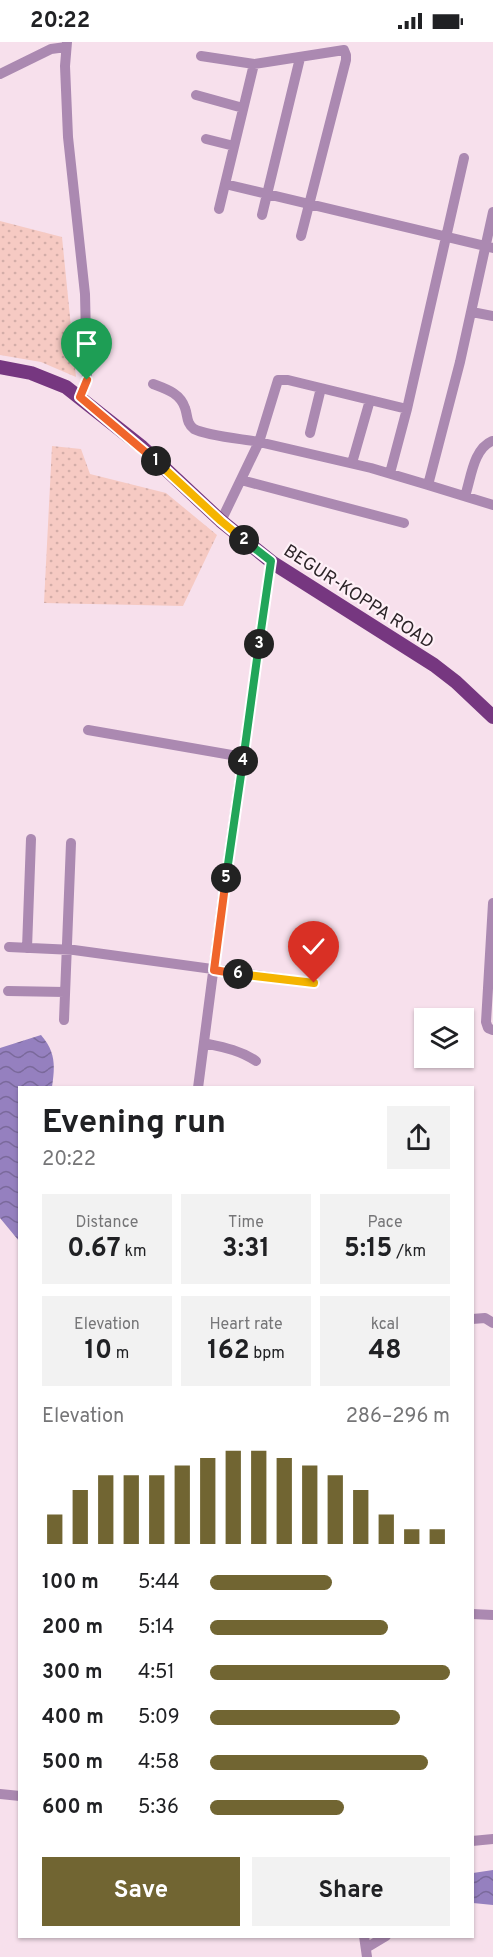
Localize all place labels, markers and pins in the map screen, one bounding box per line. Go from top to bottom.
pin [61,318,112,380]
pin: 1 [141,446,171,476]
pin: 2 [229,525,259,555]
pin: 3 [244,629,274,659]
pin: 4 [228,746,258,776]
pin: 5 [211,863,241,893]
pin [288,921,339,983]
pin: 6 [223,959,253,989]

